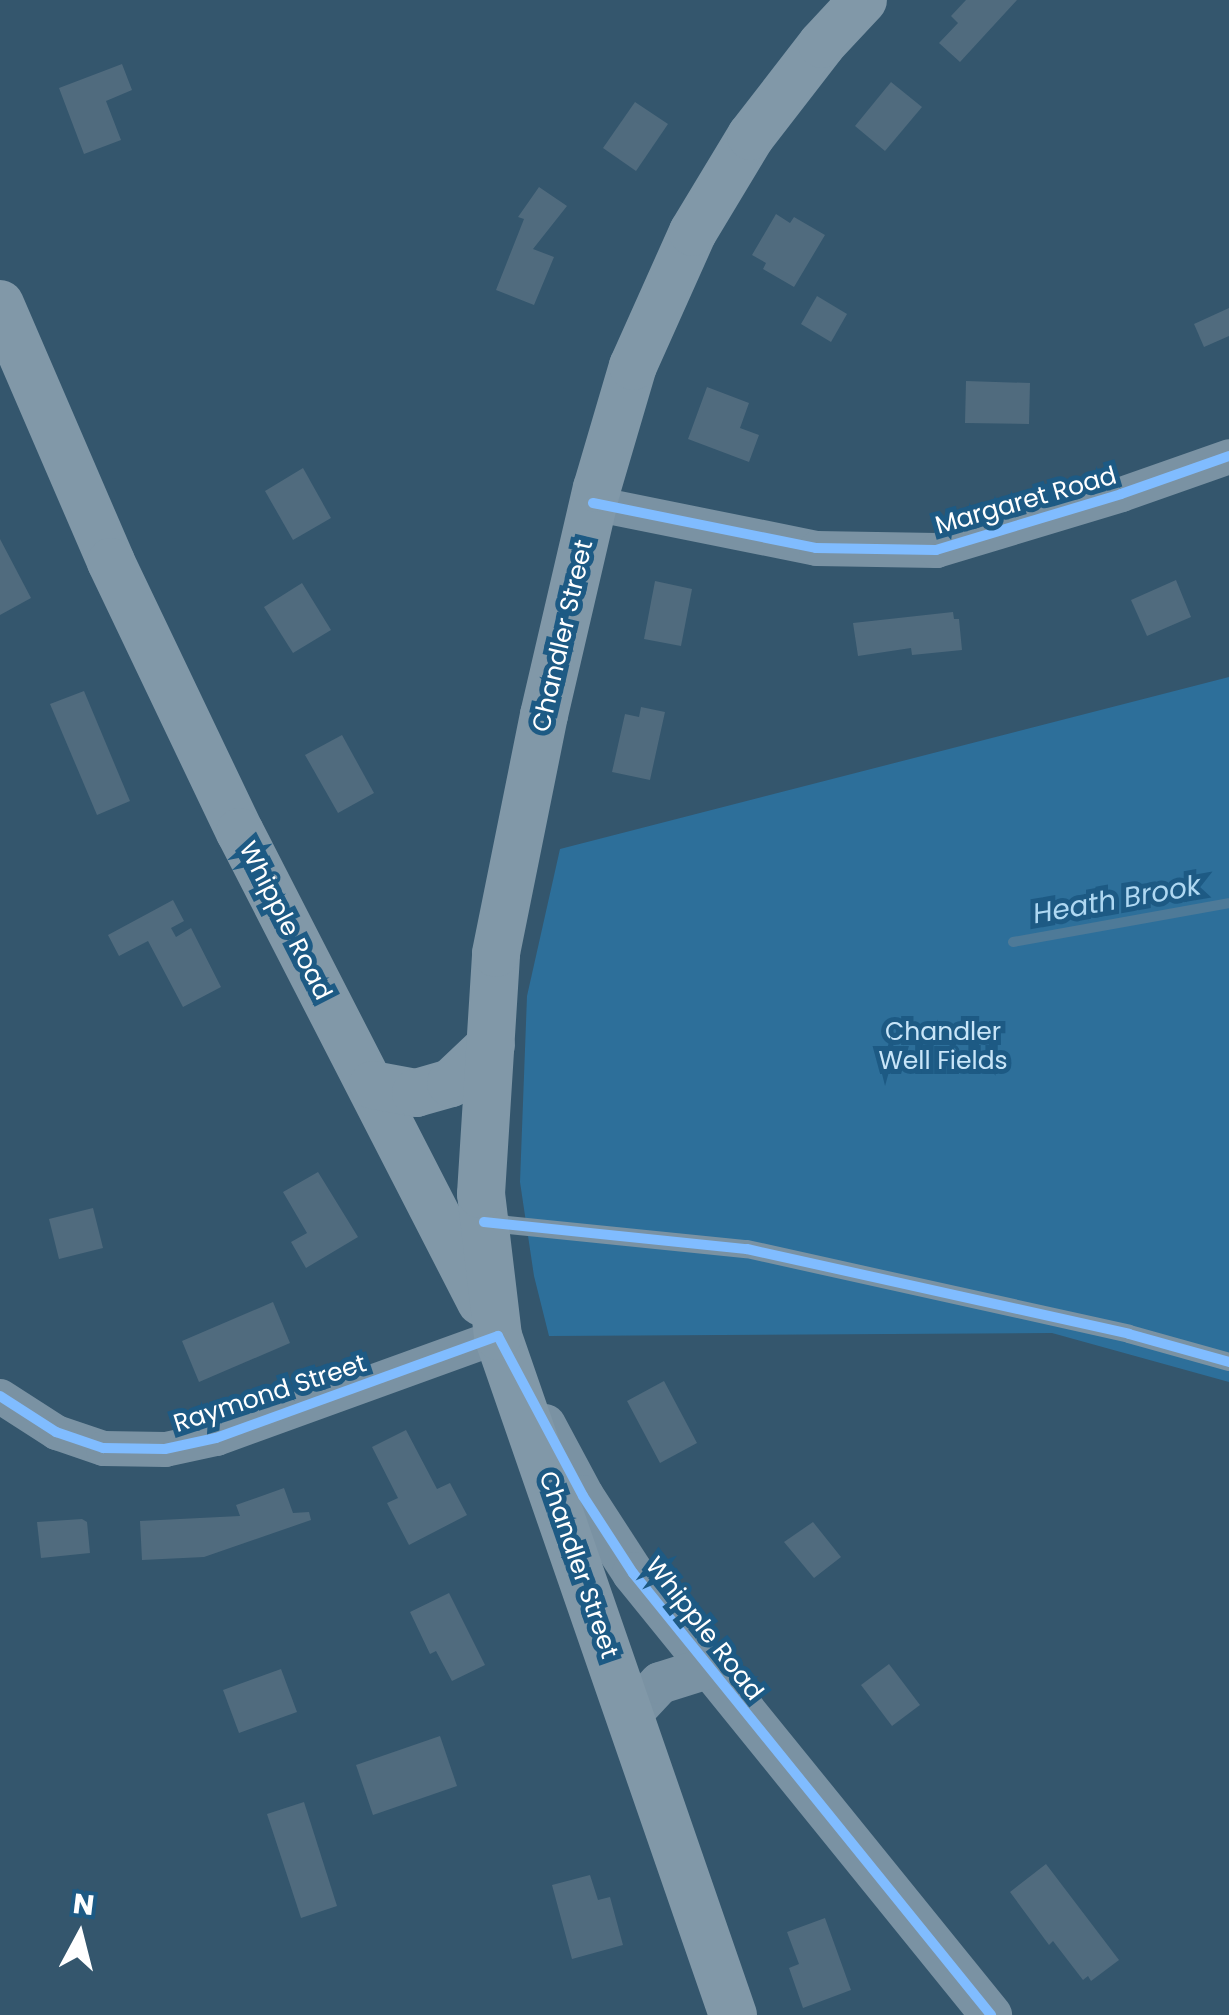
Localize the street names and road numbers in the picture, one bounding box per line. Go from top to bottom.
street label: Margaret Road [932,461,1120,541]
street label: Chandler Street [526,537,600,735]
street label: Whipple Road [232,837,338,1005]
street label: Raymond Street [170,1349,370,1439]
street label: Chandler Street [532,1467,624,1663]
street label: Whipple Road [639,1551,769,1707]

